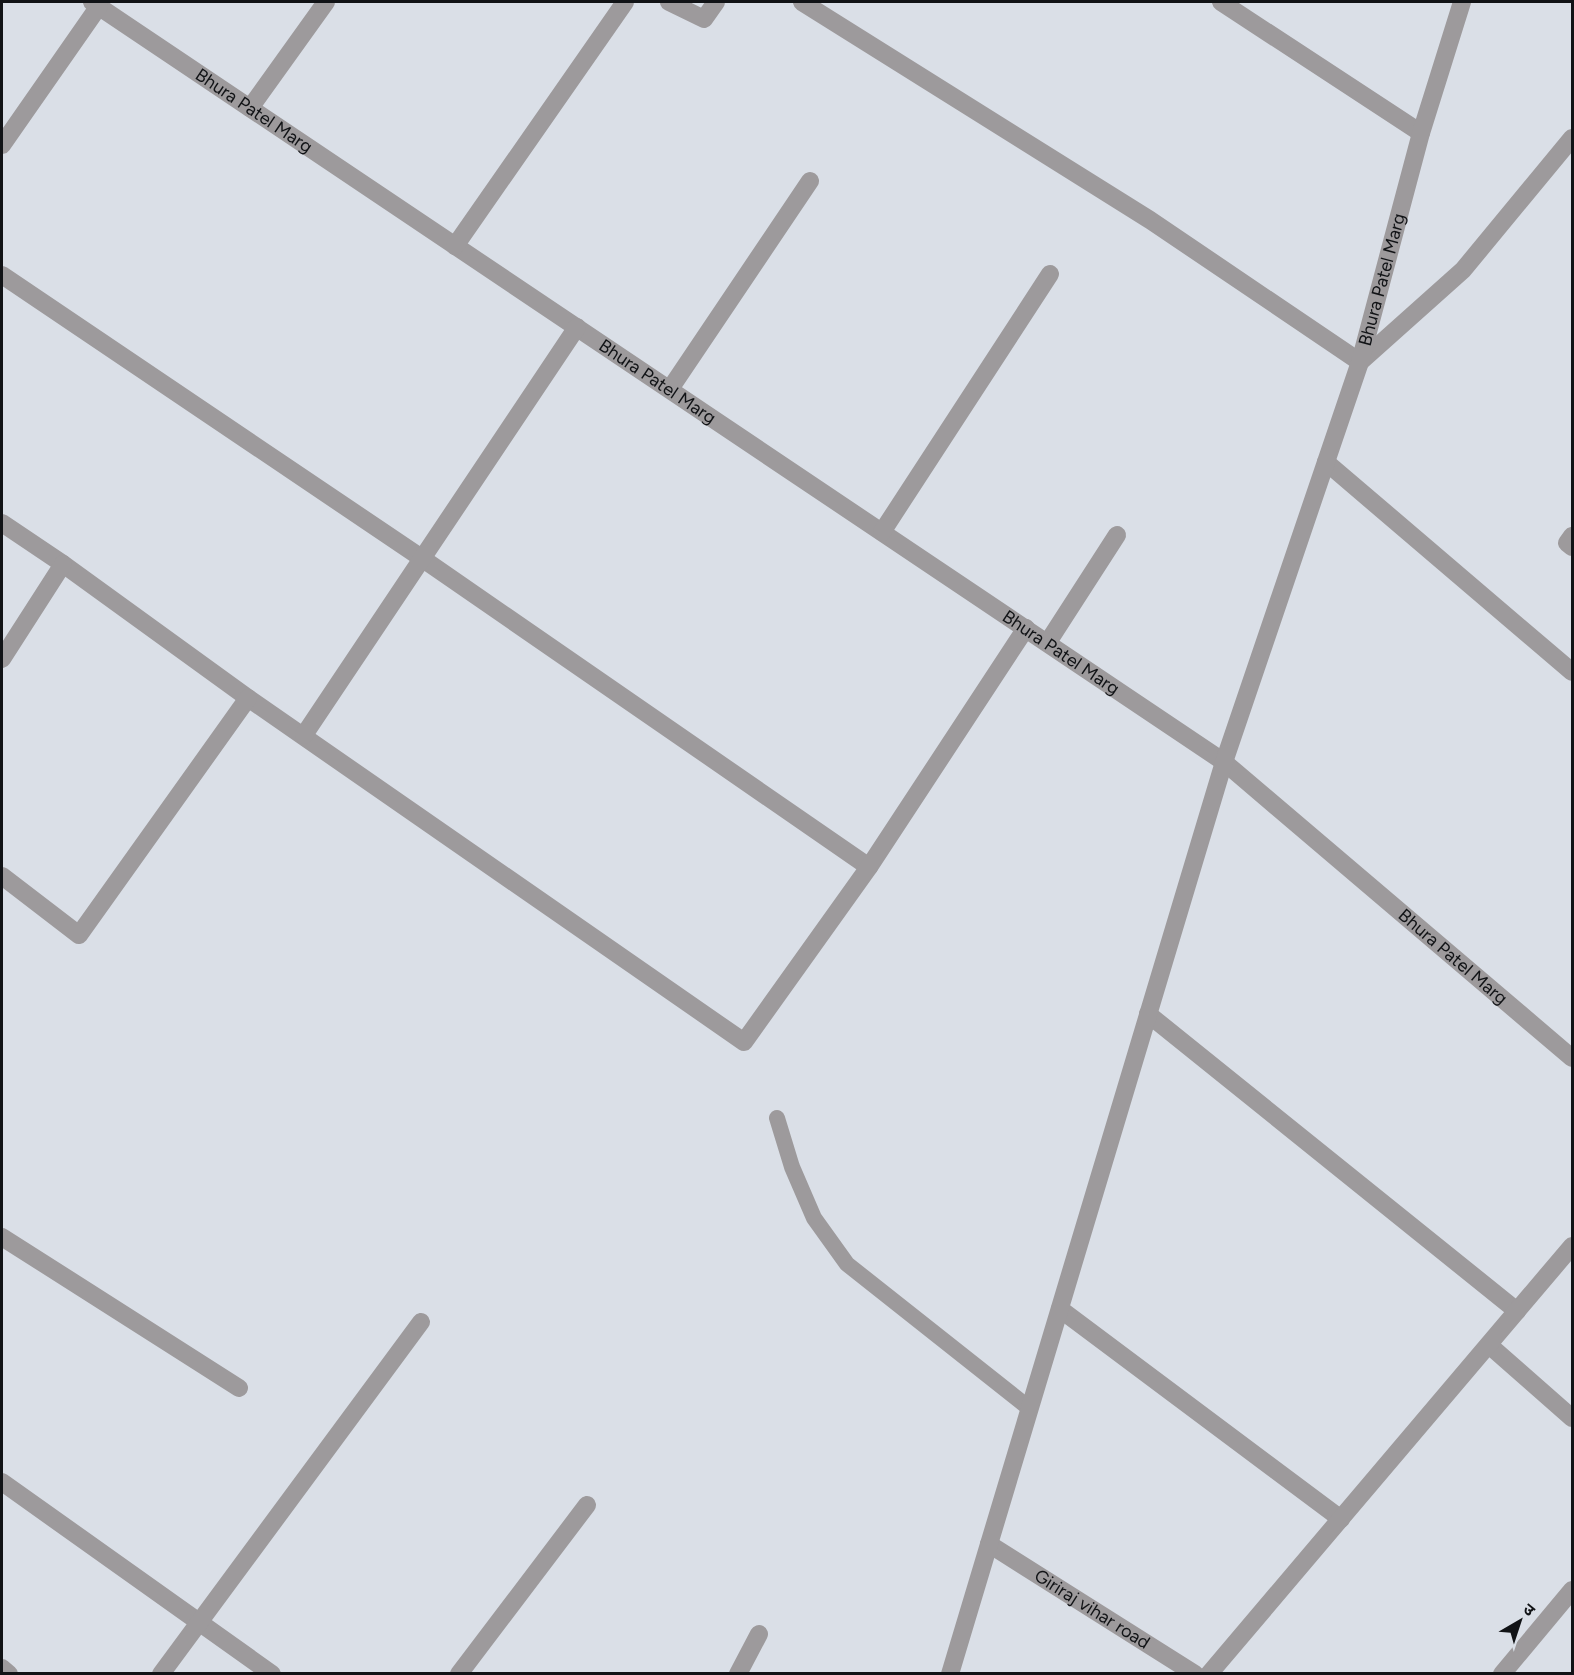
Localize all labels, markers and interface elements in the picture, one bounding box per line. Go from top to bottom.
street label: Bhura Patel Marg [191,64,317,158]
street label: Bhura Patel Marg [1354,211,1410,348]
street label: Bhura Patel Marg [595,334,720,429]
street label: Bhura Patel Marg [998,605,1124,700]
street label: Bhura Patel Marg [1394,904,1512,1009]
street label: Giriraj vihar road [1030,1564,1154,1654]
north arrow [1490,1591,1550,1651]
text: उ [1520,1599,1539,1620]

